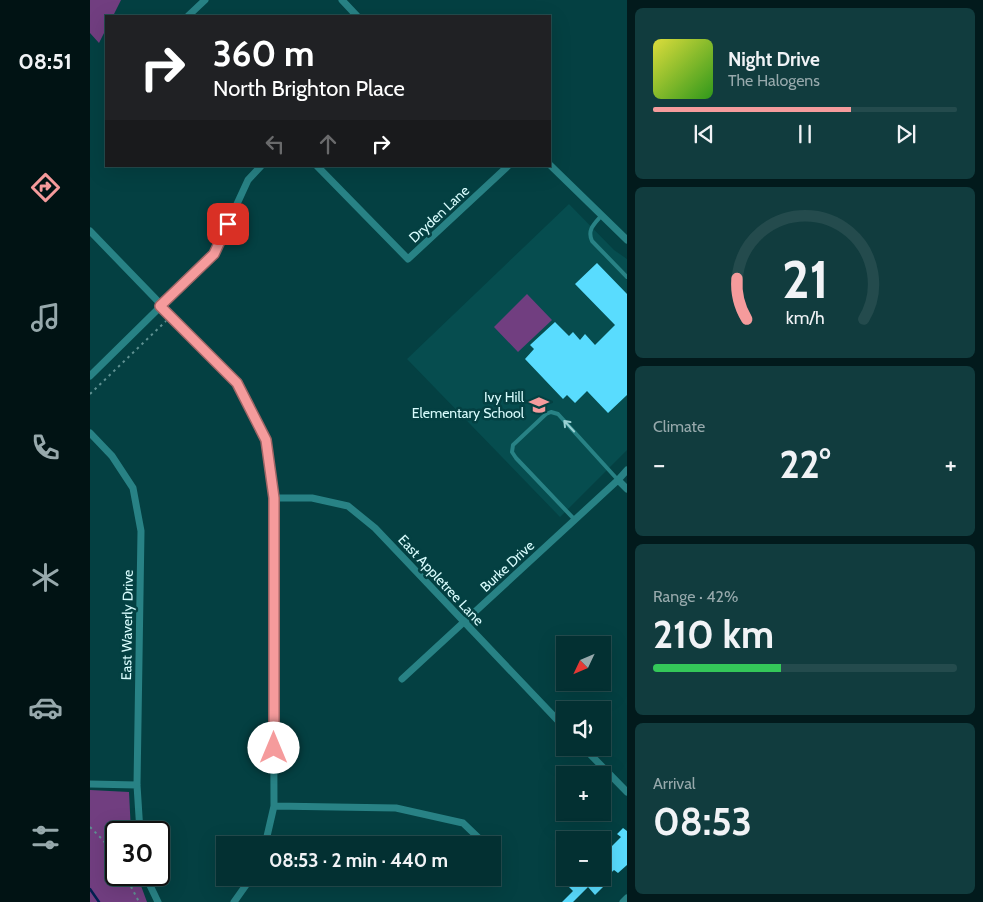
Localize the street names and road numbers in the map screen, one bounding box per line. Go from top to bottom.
street label: Dryden Lane [405,181,473,247]
street label: East Appletree Lane [394,531,488,629]
street label: Burke Drive [476,536,538,596]
street label: East Waverly Drive [117,570,137,680]

